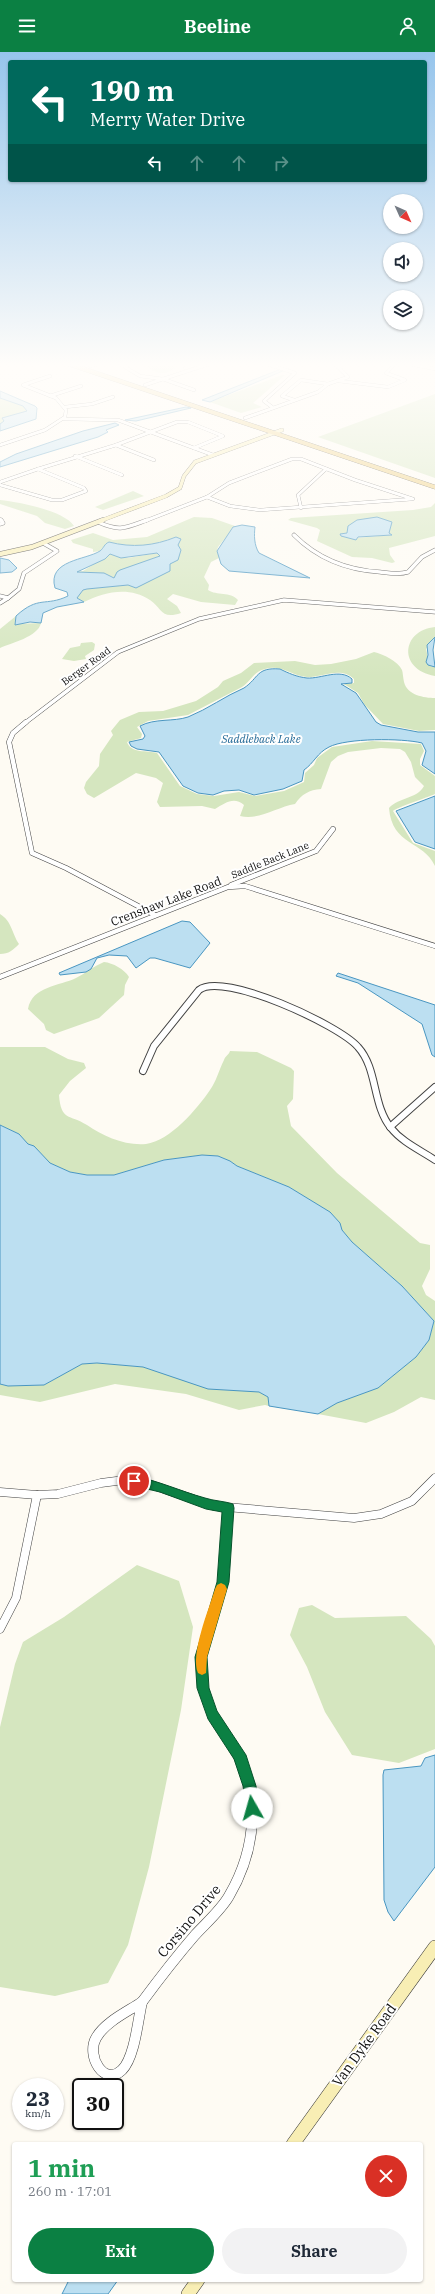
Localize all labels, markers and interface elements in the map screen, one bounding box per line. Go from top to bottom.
icon: menu [16,15,38,37]
text: Beeline [184,15,251,38]
icon: person [397,15,419,37]
text: 190 m [90,72,174,109]
icon: left [24,76,76,128]
text: Merry Water Drive [90,108,245,131]
icon: left [144,152,166,174]
icon: ahead [186,152,208,174]
icon: ahead [228,152,250,174]
icon: right [270,152,292,174]
north arrow [383,194,423,234]
map controls [383,194,423,330]
button: sound [383,242,423,282]
button: layers [383,290,423,330]
street label: Berger Road [59,644,113,688]
water label: Saddleback Lake [220,732,301,746]
street label: Saddle Back Lane [229,838,311,882]
street label: Crenshaw Lake Road [109,873,223,929]
pin [117,1464,151,1498]
icon: arrive [123,1470,145,1492]
position arrow [231,1787,273,1829]
street label: Corsino Drive [153,1881,225,1961]
street label: Van Dyke Road [328,2000,400,2090]
speed limit sign: 30 [72,2078,124,2130]
text: 23 [26,2085,50,2112]
text: km/h [25,2107,51,2120]
text: 1 min [28,2152,95,2184]
button: close [365,2155,407,2197]
text: 260 m · 17:01 [28,2183,112,2200]
button: Exit [28,2228,214,2274]
button: Share [222,2228,407,2274]

